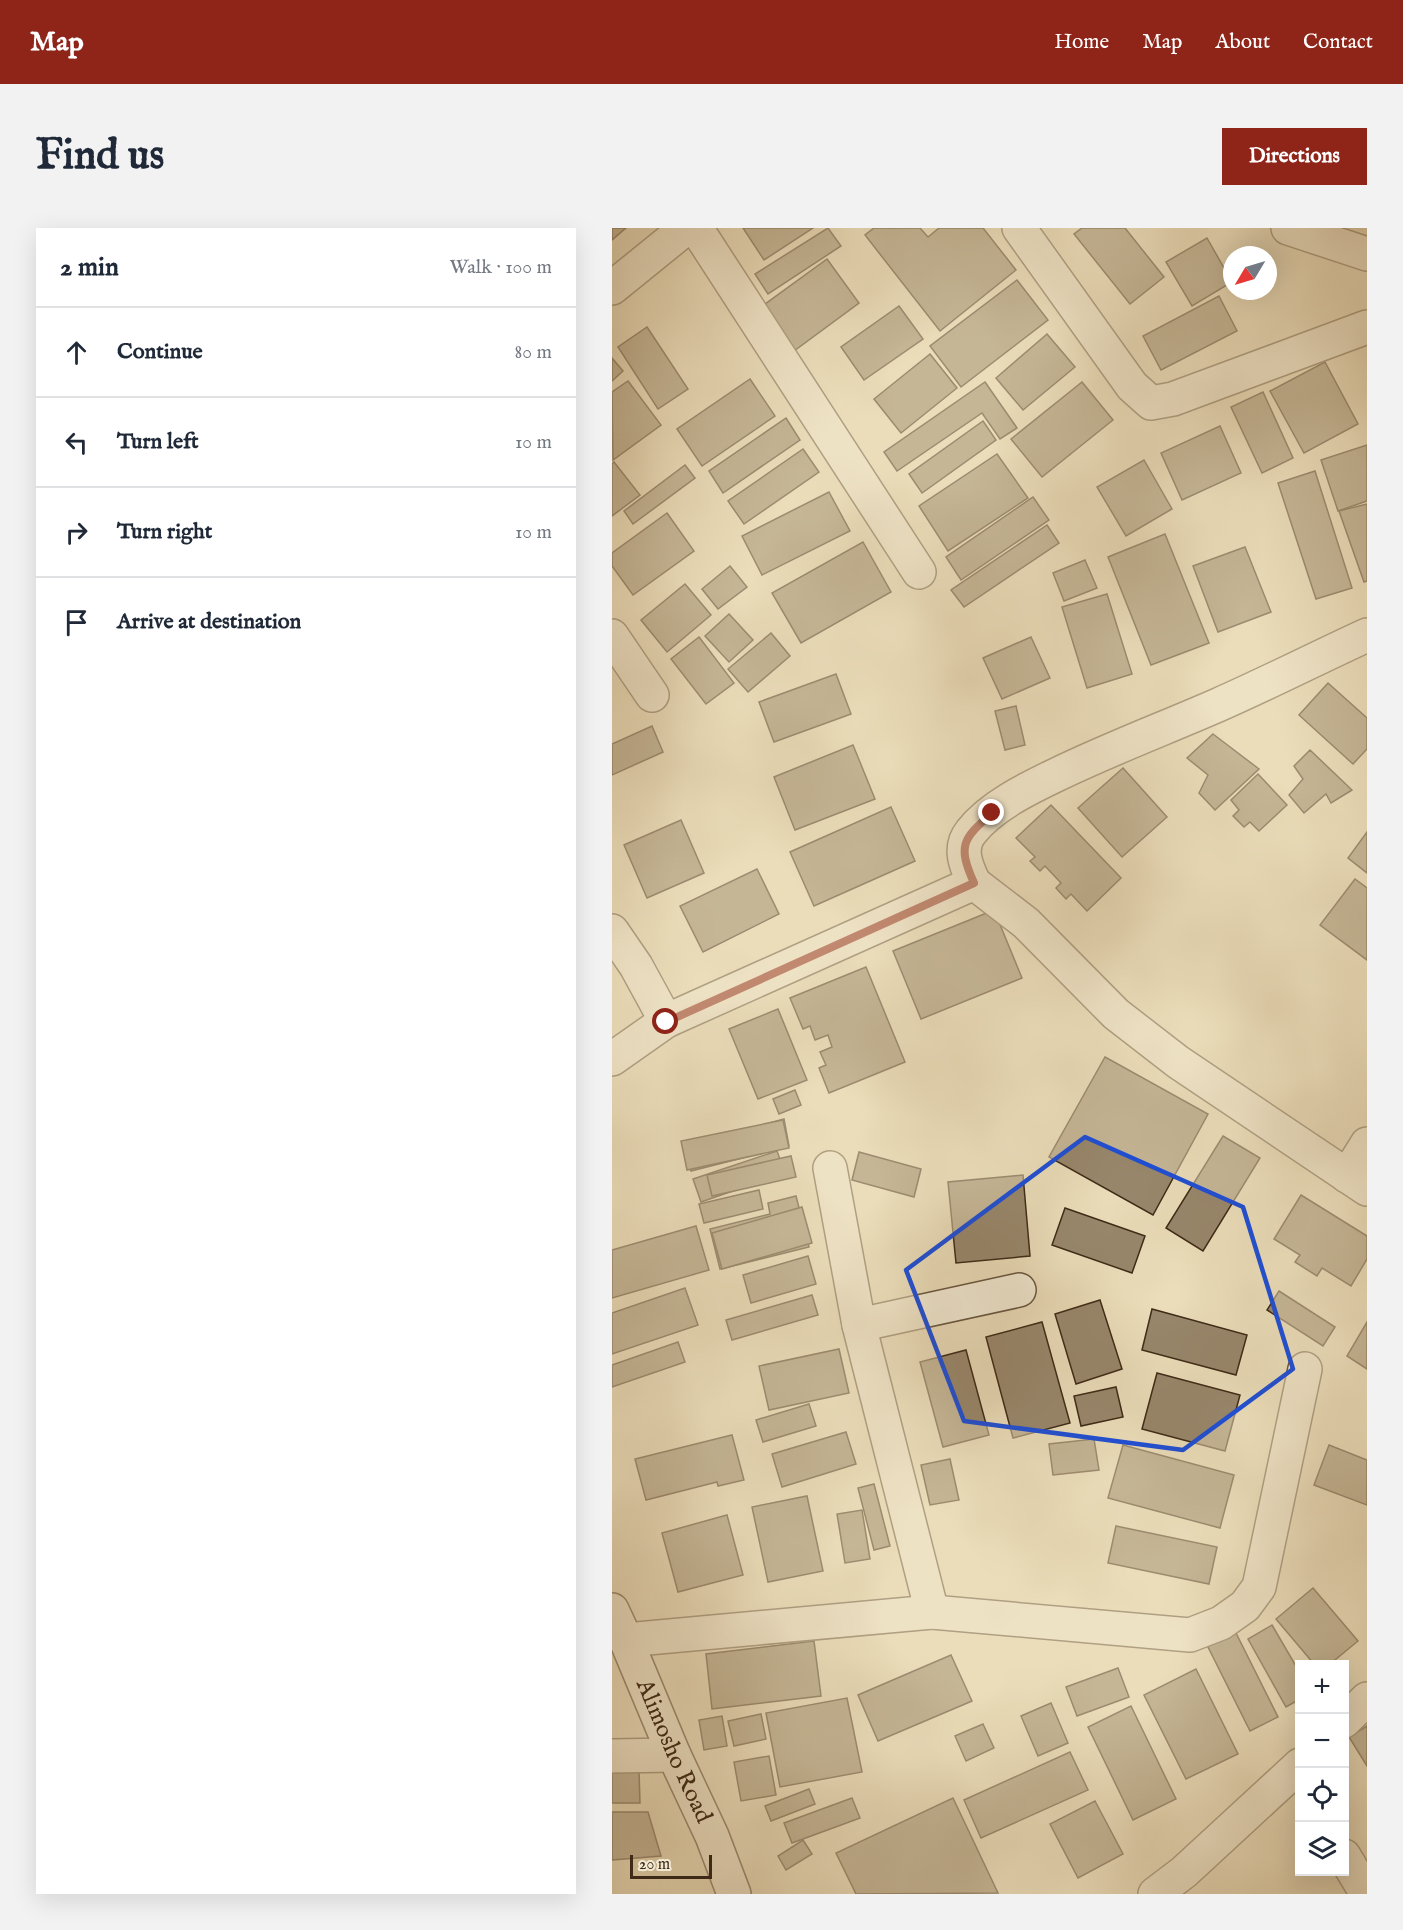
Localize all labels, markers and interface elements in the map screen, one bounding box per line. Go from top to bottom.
text: Map [30,25,84,60]
text: Home [1054,29,1109,56]
text: Map [1142,29,1182,56]
text: About [1215,29,1270,56]
text: Contact [1303,29,1373,56]
button: Directions [1222,128,1367,185]
text: Find us [36,130,164,183]
north arrow [1223,246,1277,300]
text: 2 min [60,251,119,284]
text: Walk · 100 m [449,255,552,280]
icon: ahead [60,336,93,369]
text: Continue [117,338,203,366]
text: 80 m [515,340,552,365]
icon: left [60,426,93,459]
text: Turn left [117,428,199,456]
text: 10 m [515,430,552,455]
icon: right [60,516,93,549]
text: Turn right [117,518,212,546]
text: 10 m [515,520,552,545]
icon: arrive [60,606,93,639]
text: Arrive at destination [117,608,301,636]
route end [978,799,1004,825]
route start [652,1008,678,1034]
map controls [1295,1660,1349,1876]
button: + [1295,1660,1349,1714]
street label: Alimosho Road [628,1674,719,1828]
button: − [1295,1714,1349,1768]
button: locate [1295,1768,1349,1822]
button: layers [1295,1822,1349,1876]
scale bar [630,1852,712,1880]
text: 20 m [639,1855,670,1875]

